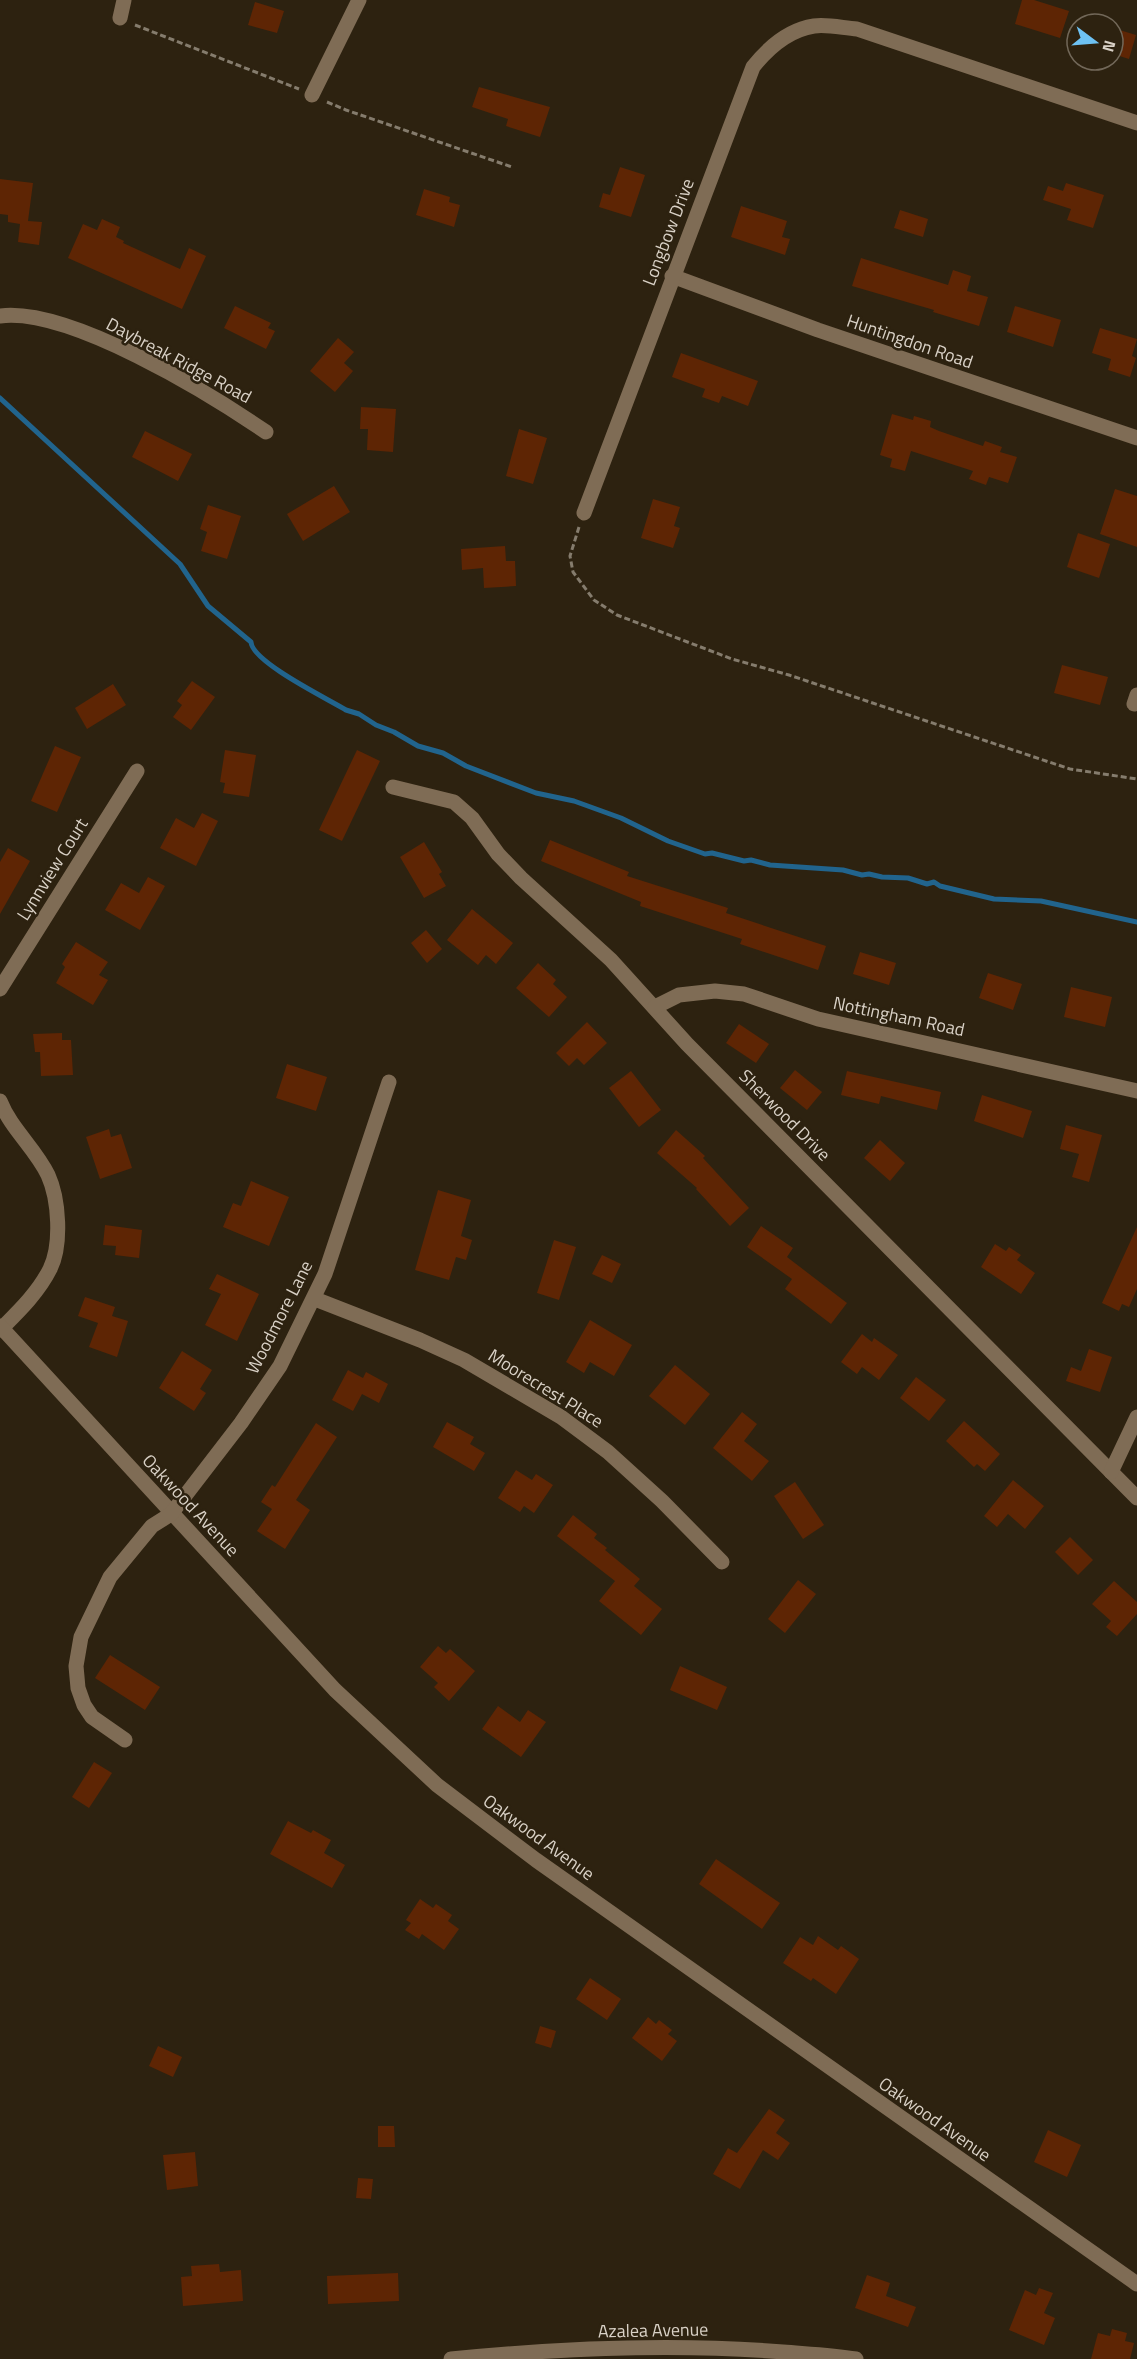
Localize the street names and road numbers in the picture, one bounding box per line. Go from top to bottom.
street label: Longbow Drive [635,174,701,290]
street label: Huntingdon Road [843,307,977,375]
street label: Daybreak Ridge Road [101,310,257,410]
street label: Lynnview Court [10,812,95,925]
street label: Nottingham Road [831,989,967,1043]
street label: Sherwood Drive [733,1063,837,1167]
street label: Woodmore Lane [239,1256,319,1378]
street label: Moorecrest Place [483,1342,609,1434]
street label: Oakwood Avenue [136,1448,246,1562]
street label: Oakwood Avenue [478,1787,600,1887]
street label: Oakwood Avenue [873,2070,997,2168]
street label: Azalea Avenue [598,2316,708,2344]

